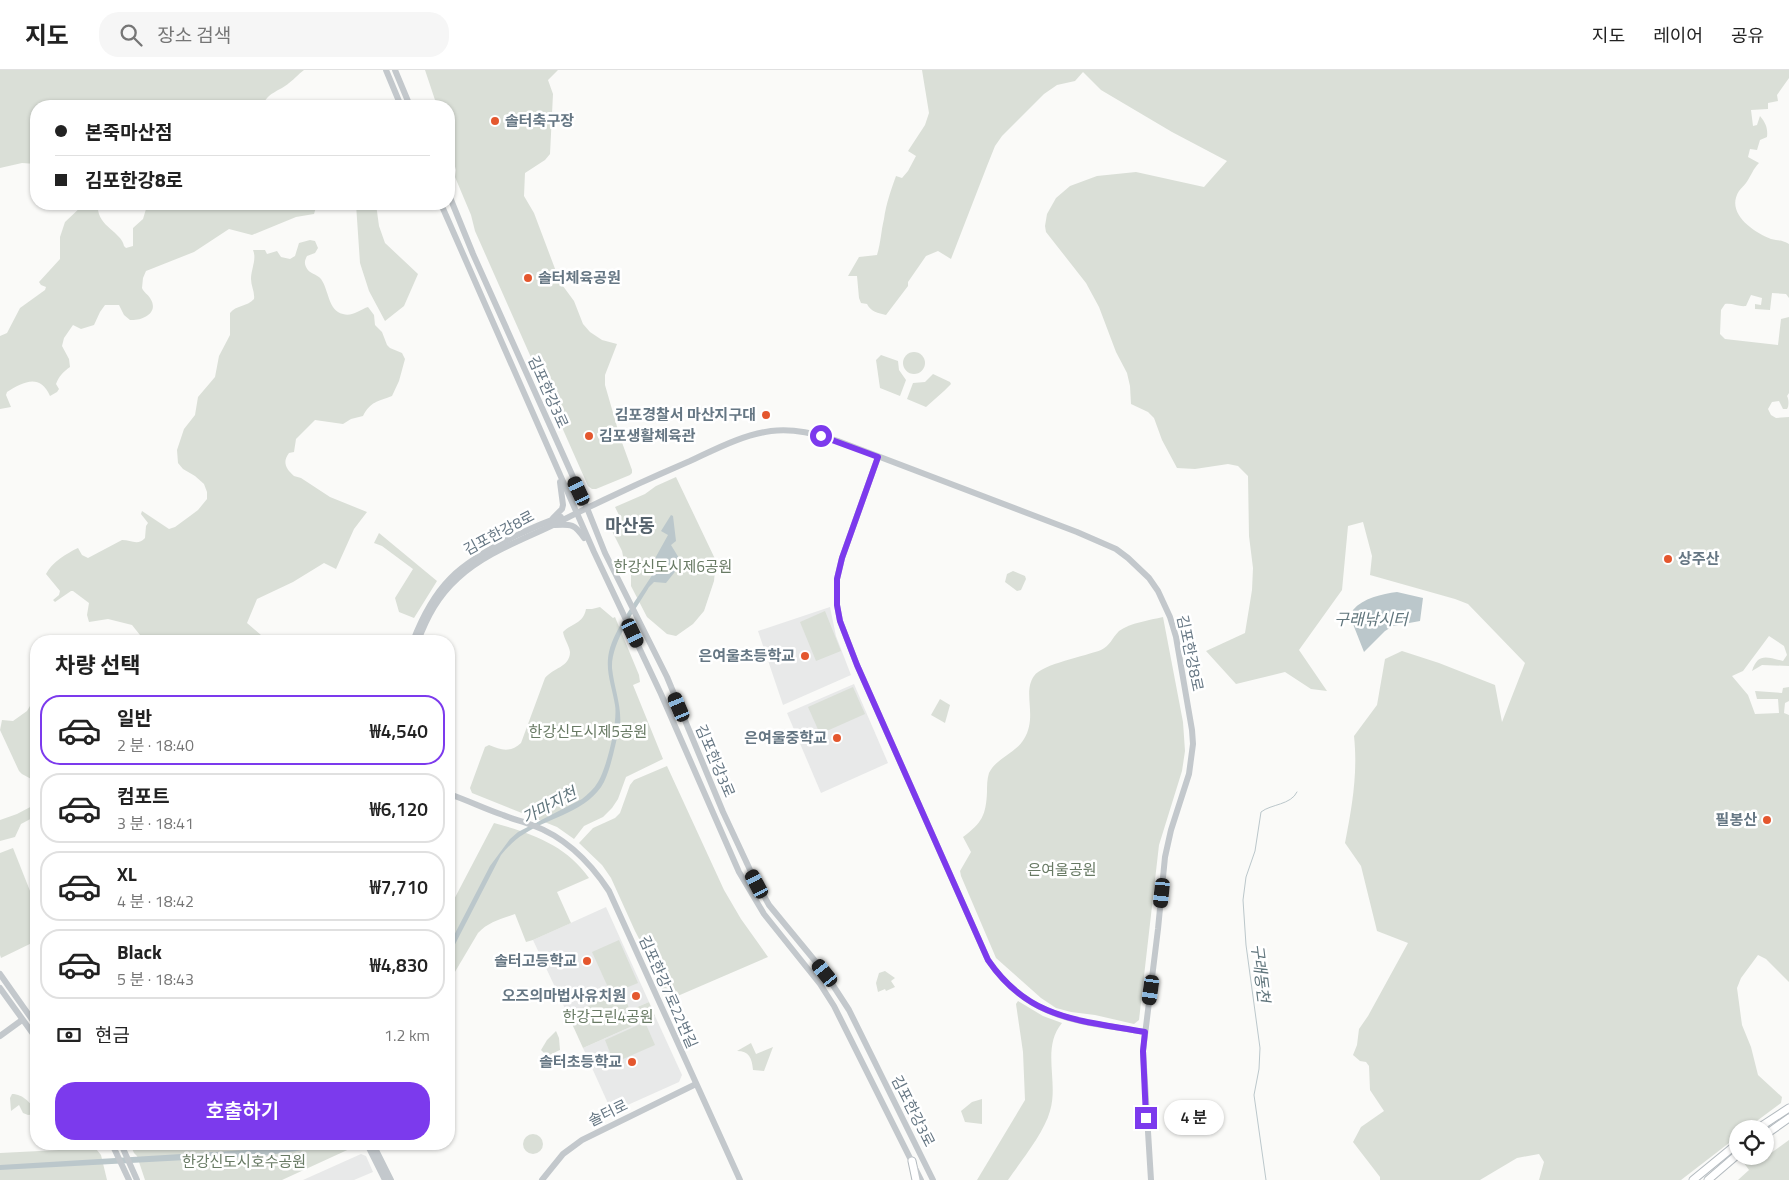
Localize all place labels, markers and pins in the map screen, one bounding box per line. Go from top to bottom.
place label: 솔터축구장 [505,109,574,132]
marker: 솔터축구장 [489,115,501,127]
place label: 솔터체육공원 [538,266,621,289]
marker: 솔터체육공원 [522,272,534,284]
place label: 김포경찰서 마산지구대 [615,403,756,426]
marker: 김포경찰서 마산지구대 [760,409,772,421]
place label: 김포생활체육관 [599,424,696,447]
marker: 김포생활체육관 [583,430,595,442]
place label: 상주산 [1678,547,1720,570]
marker: 상주산 [1662,553,1674,565]
place label: 은여울초등학교 [698,644,795,667]
marker: 은여울초등학교 [799,650,811,662]
place label: 은여울중학교 [744,726,827,749]
marker: 은여울중학교 [831,732,843,744]
place label: 필봉산 [1716,808,1757,831]
marker: 필봉산 [1761,814,1773,826]
place label: 솔터고등학교 [494,949,577,972]
marker: 솔터고등학교 [581,955,593,967]
place label: 오즈의마법사유치원 [502,984,626,1007]
marker: 오즈의마법사유치원 [630,990,642,1002]
place label: 솔터초등학교 [539,1050,622,1073]
marker: 솔터초등학교 [626,1056,638,1068]

